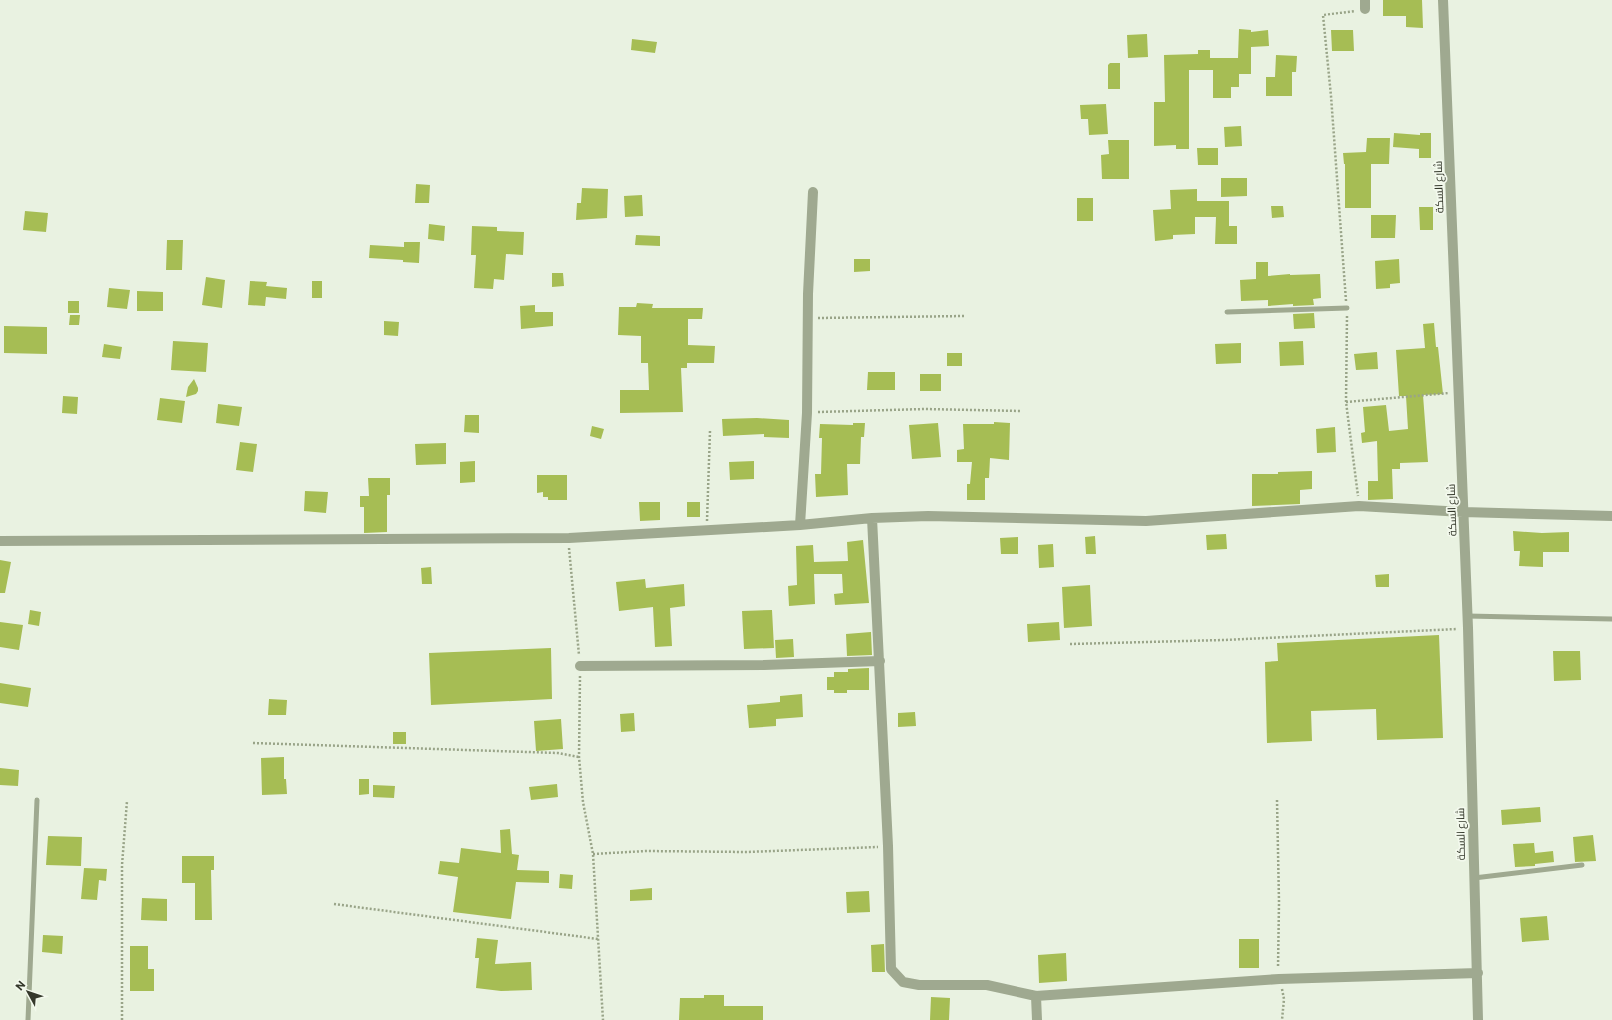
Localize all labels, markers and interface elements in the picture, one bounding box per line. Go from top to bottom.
street label: شارع السكة [1431,160,1447,213]
street label: شارع السكة [1444,483,1460,536]
street label: شارع السكة [1453,808,1469,860]
north arrow [8,972,48,1012]
text: N [12,978,28,993]

